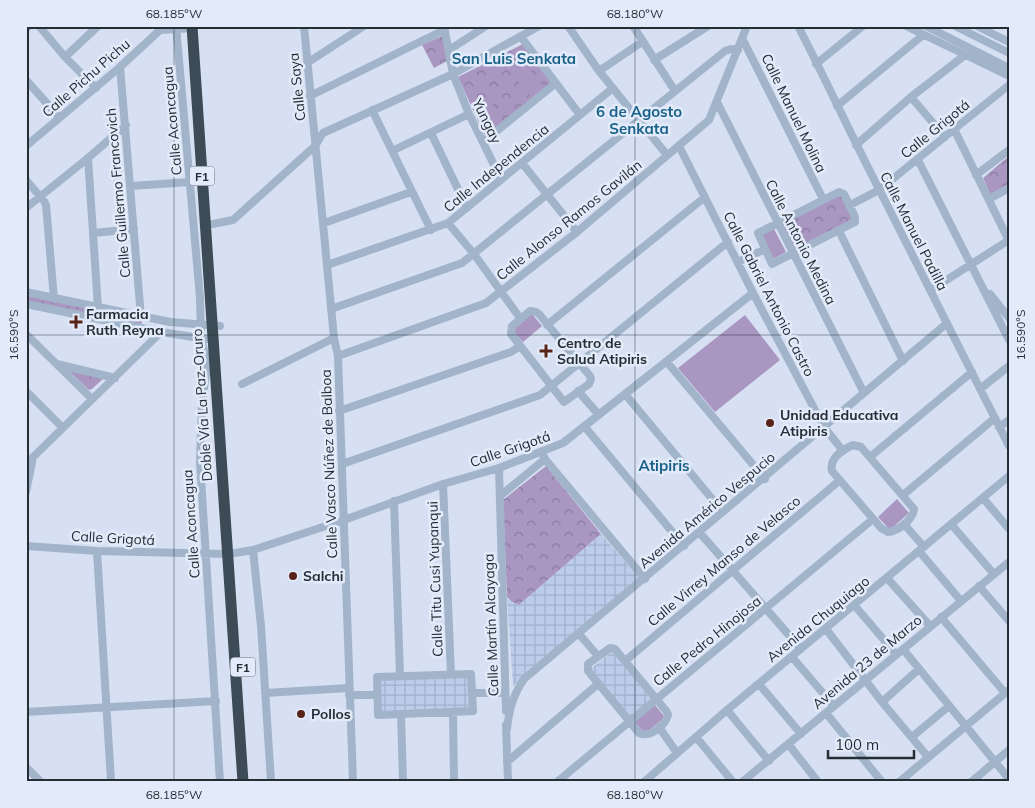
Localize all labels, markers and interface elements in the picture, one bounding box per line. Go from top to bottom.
text: 68.185°W [146,6,202,21]
text: 68.180°W [607,6,663,21]
street label: Calle Pichu Pichu [38,35,134,121]
district label: San Luis Senkata [452,49,576,68]
street label: Calle Manuel Molina [757,51,831,175]
street label: Calle Saya [284,52,310,122]
street label: Calle Aconcagua [158,66,186,176]
street label: Yungay [468,95,506,147]
street label: Calle Grigotá [897,96,973,162]
district label: 6 de Agosto Senkata [596,102,682,138]
street label: Calle Guillermo Francovich [102,107,134,279]
street label: Calle Independencia [440,120,552,216]
street label: Calle Alonso Ramos Gavilán [492,156,646,284]
road number: F1 [190,167,214,186]
street label: Calle Manuel Padilla [876,169,952,293]
street label: Calle Antonio Medina [762,176,840,308]
street label: Calle Gabriel Antonio Castro [719,208,819,380]
place label: Farmacia Ruth Reyna [86,305,164,339]
text: 16.590°S [6,310,21,360]
text: 16.590°S [1013,310,1028,360]
marker: Farmacia Ruth Reyna [70,316,82,328]
street label: Doble Vía La Paz-Oruro [188,328,216,482]
place label: Centro de Salud Atipiris [557,334,647,368]
marker: Centro de Salud Atipiris [539,344,553,358]
street label: Calle Vasco Núñez de Balboa [317,369,341,559]
place label: Unidad Educativa Atipiris [780,406,898,440]
marker: Unidad Educativa Atipiris [764,417,776,429]
street label: Calle Grigotá [467,427,553,471]
street label: Avenida Américo Vespucio [635,448,779,572]
district label: Atipiris [638,456,690,475]
street label: Calle Aconcagua [178,469,204,579]
street label: Calle Virrey Manso de Velasco [644,492,804,630]
street label: Calle Titu Cusi Yupanqui [423,501,447,657]
street label: Calle Grigotá [71,527,155,549]
street label: Calle Martín Alcayaga [480,553,502,697]
place label: Salchi [303,567,344,585]
marker: Salchi [287,570,299,582]
street label: Avenida Chuquiago [763,572,873,666]
street label: Calle Pedro Hinojosa [649,592,765,690]
street label: Avenida 23 de Marzo [809,611,925,713]
road number: F1 [230,658,256,676]
place label: Pollos [311,705,351,723]
marker: Pollos [295,708,307,720]
scale bar [828,728,914,760]
text: 100 m [835,735,879,754]
text: 68.185°W [146,787,202,802]
text: 68.180°W [607,787,663,802]

